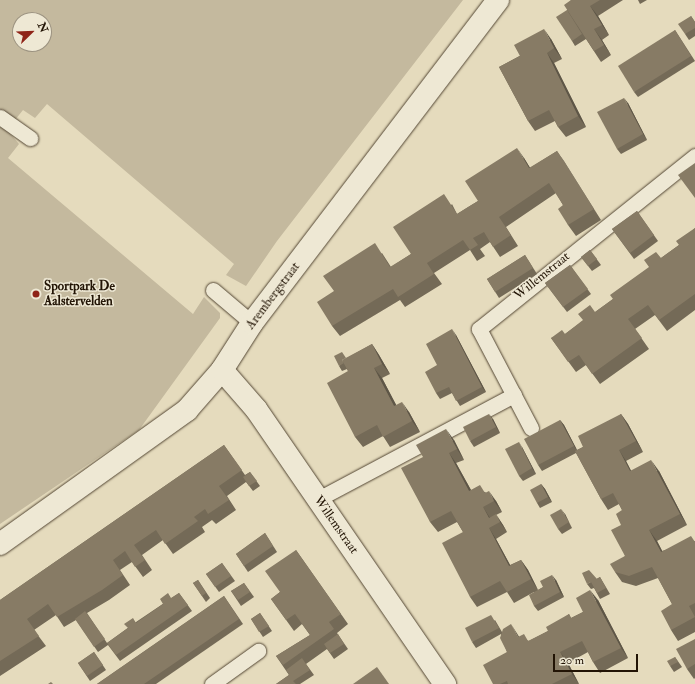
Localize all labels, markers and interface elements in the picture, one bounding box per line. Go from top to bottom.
north arrow [12,12,52,52]
text: N [35,20,50,35]
street label: Willemstraat [511,249,573,303]
street label: Arembergstraat [243,259,303,333]
place label: Sportpark De Aalstervelden [44,279,115,310]
marker: Sportpark De Aalstervelden [31,289,41,299]
street label: Willemstraat [310,493,362,557]
scale bar [555,646,640,672]
text: 20 m [560,653,584,668]

